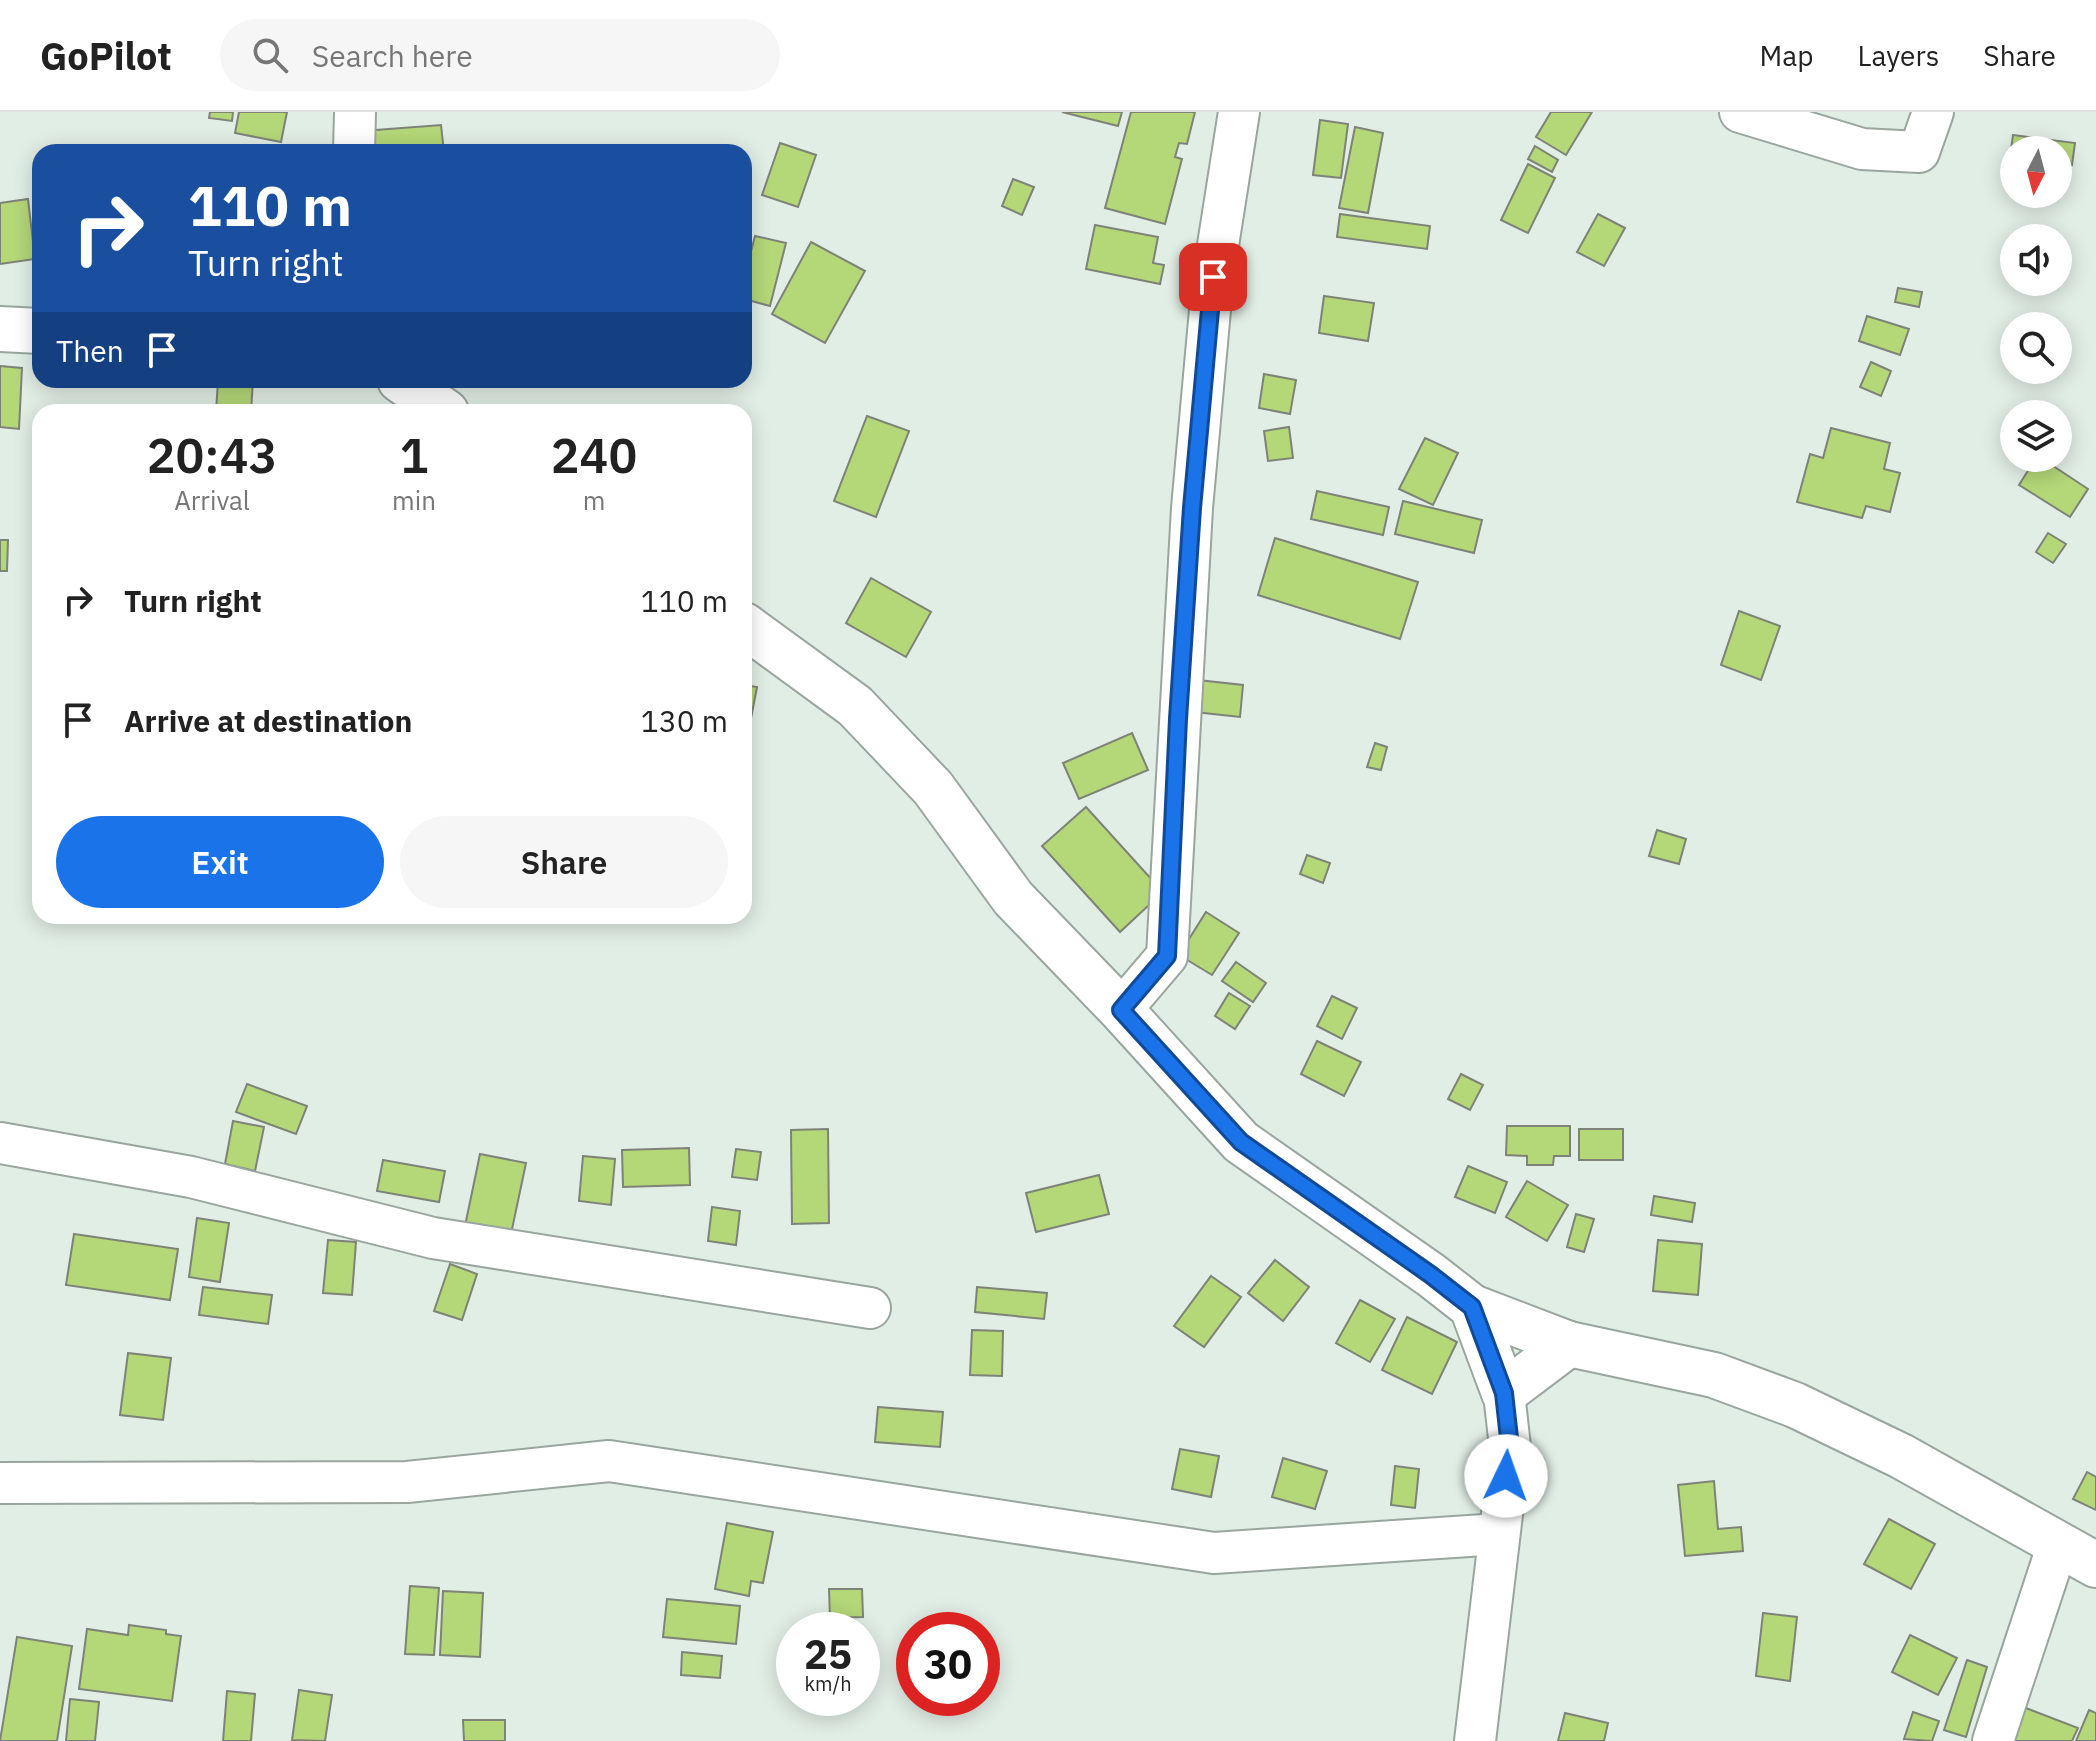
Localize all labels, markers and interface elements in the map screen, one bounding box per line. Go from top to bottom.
search box [220,19,780,91]
text: GoPilot [40,31,172,80]
icon: search [248,33,292,77]
text: Search here [312,36,473,75]
text: Map [1759,37,1813,74]
text: Layers [1857,37,1939,74]
text: Share [1983,37,2056,74]
north arrow [2000,136,2072,208]
map controls [2000,136,2072,472]
text: 110 m [188,169,352,241]
icon: right [56,176,160,280]
button: sound [2000,224,2072,296]
text: Turn right [188,239,344,286]
pin [1179,243,1247,311]
icon: arrive [1191,255,1235,299]
button: search [2000,312,2072,384]
icon: arrive [140,328,184,372]
text: Then [56,331,124,370]
button: layers [2000,400,2072,472]
text: 20:43 [147,424,277,486]
text: 1 [400,424,428,486]
text: 240 [551,424,637,486]
text: Arrival [174,483,250,517]
text: min [392,483,436,517]
text: m [583,483,605,517]
icon: right [56,578,100,622]
text: Turn right [124,581,262,620]
text: 110 m [641,581,728,620]
icon: arrive [56,698,100,742]
text: Arrive at destination [124,701,412,740]
text: 130 m [641,701,728,740]
button: Exit [56,816,384,908]
button: Share [400,816,728,908]
position arrow [1464,1434,1548,1518]
speed limit sign: 30 [896,1612,1000,1716]
text: 25 [804,1628,852,1680]
text: km/h [804,1670,852,1697]

